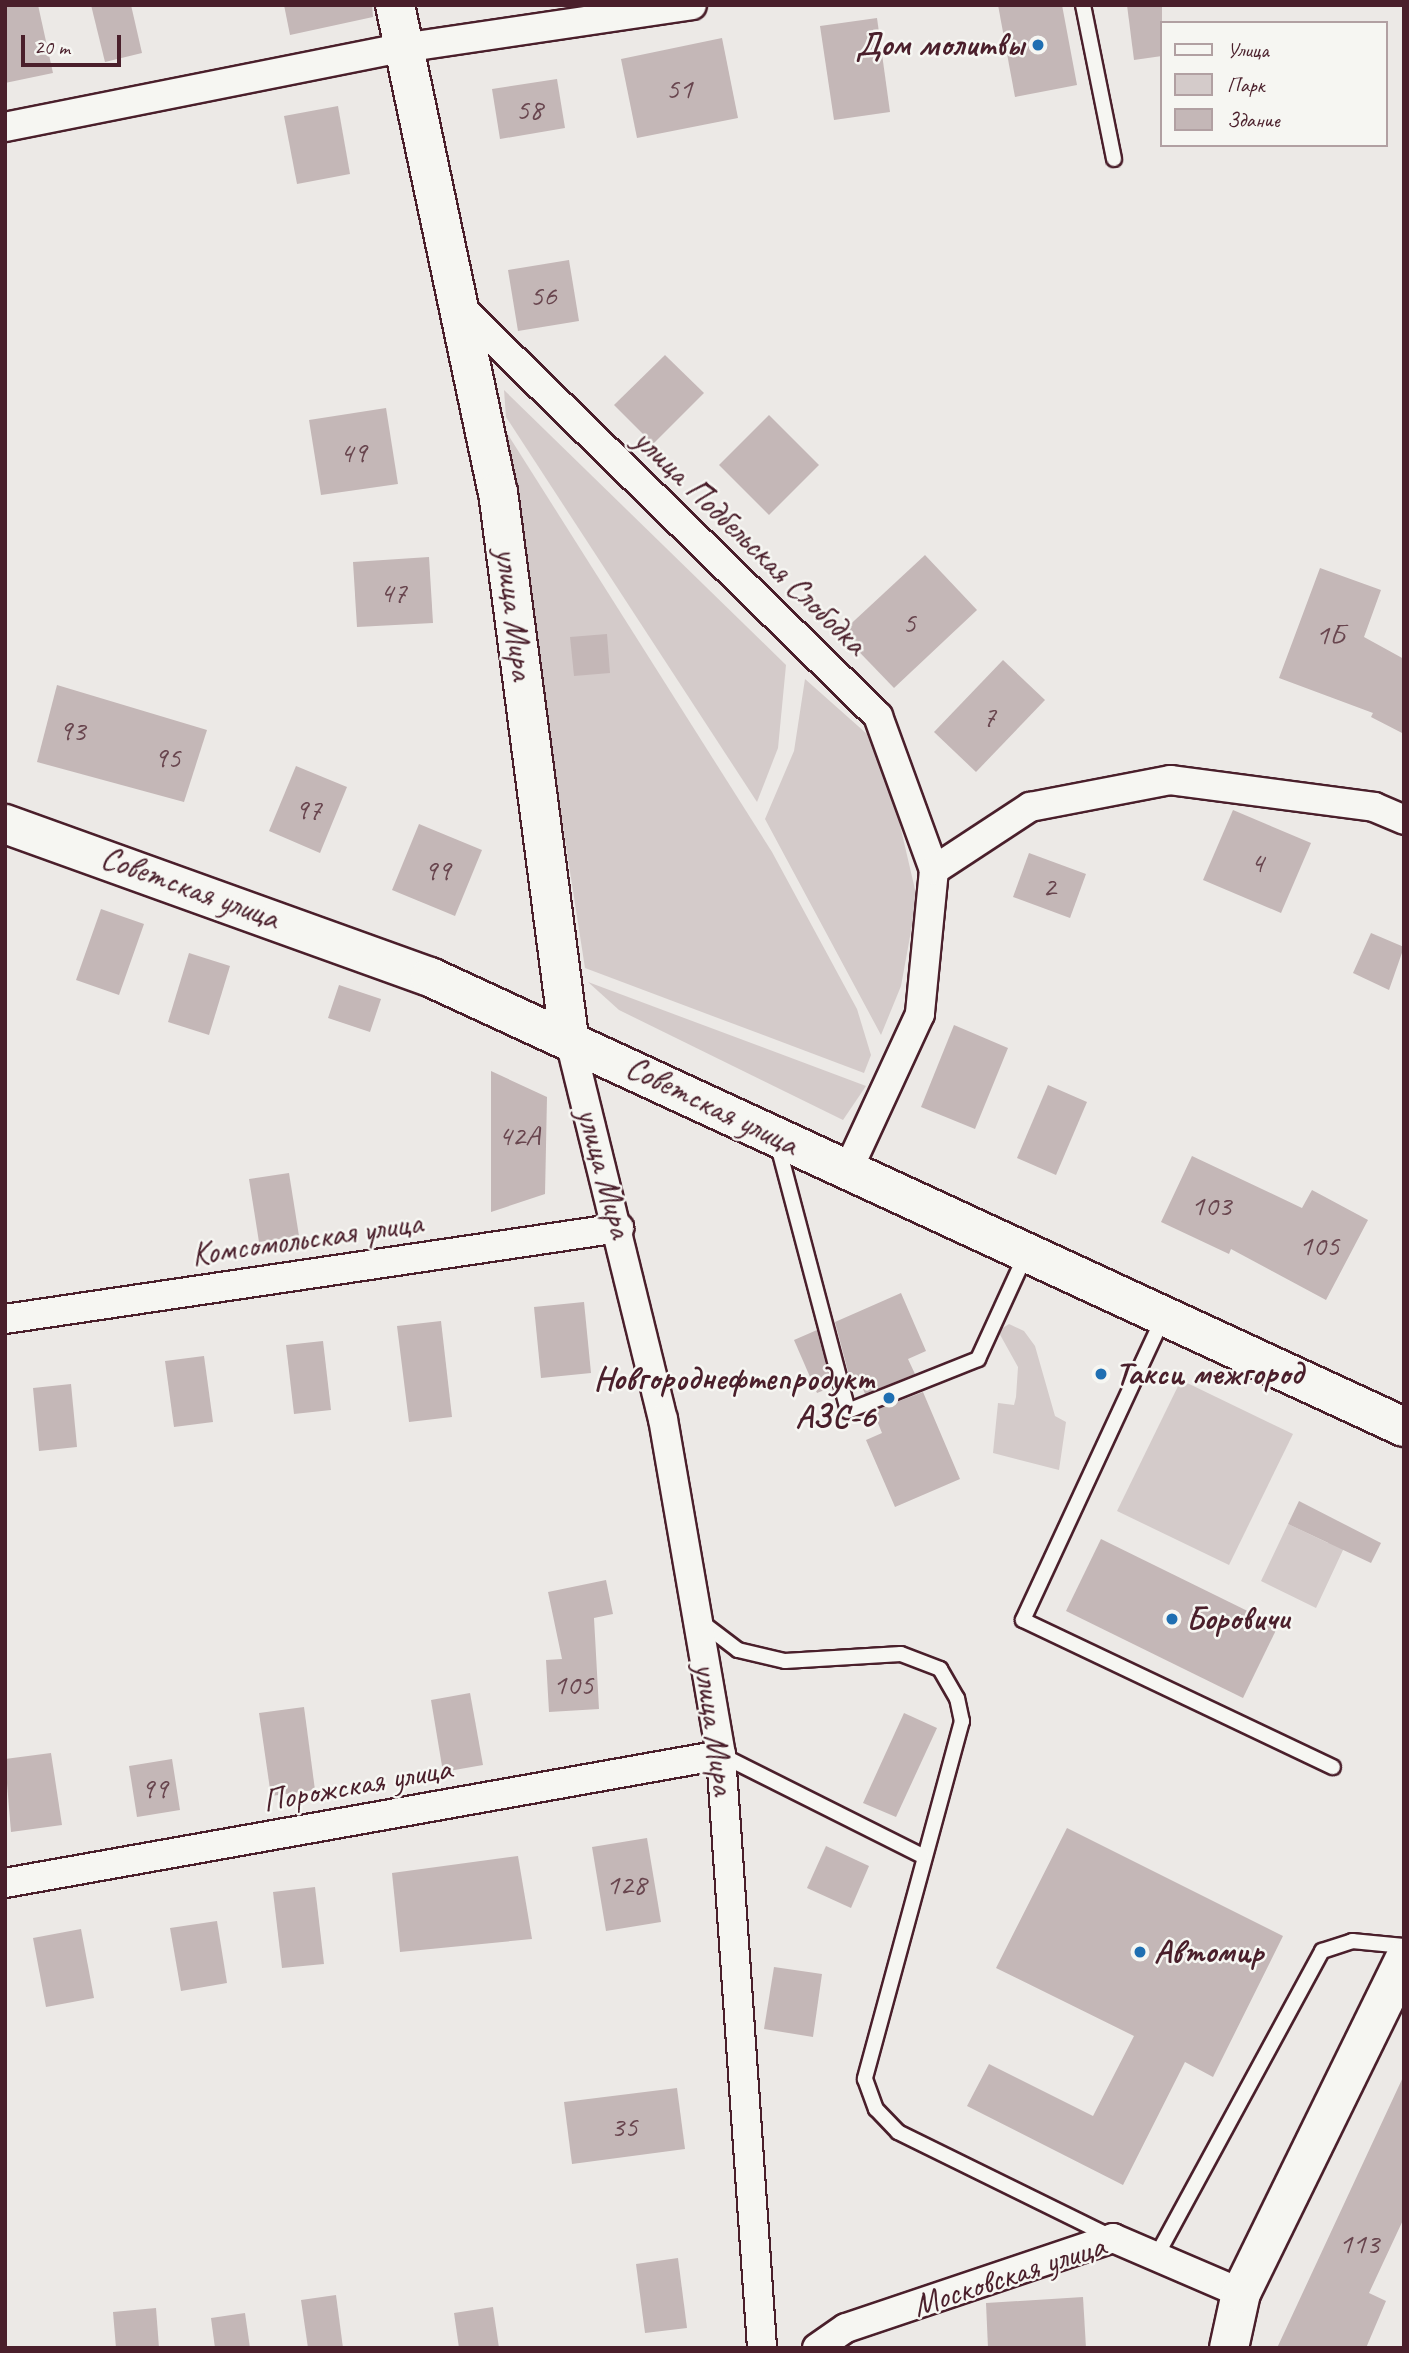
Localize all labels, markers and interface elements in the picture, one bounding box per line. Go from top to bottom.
scale bar [24,21,124,65]
legend [1160,21,1388,147]
place label: Дом молитвы [856,25,1024,65]
text: 20 m [34,34,70,60]
marker: Дом молитвы [1030,37,1046,53]
text: Улица [1227,37,1269,63]
house number: 51 [666,70,692,106]
text: Парк [1227,72,1264,98]
house number: 58 [516,91,542,127]
text: Здание [1227,107,1280,133]
house number: 56 [530,277,556,313]
street label: улица Подбельская Слободка [625,421,875,663]
house number: 49 [340,434,366,470]
street label: улица Мира [486,546,542,682]
house number: 47 [380,574,406,610]
house number: 5 [902,604,916,640]
house number: 1Б [1316,616,1344,652]
house number: 7 [982,698,996,734]
house number: 93 [59,712,85,748]
house number: 95 [154,739,180,775]
house number: 97 [295,791,321,827]
street label: Советская улица [94,837,286,939]
house number: 4 [1250,844,1264,880]
house number: 99 [424,852,450,888]
house number: 2 [1042,868,1056,904]
street label: Советская улица [618,1047,806,1165]
street label: улица Мира [568,1104,640,1242]
house number: 42А [498,1117,540,1153]
house number: 103 [1191,1187,1231,1223]
street label: Комсомольская улица [187,1203,427,1275]
house number: 105 [1299,1227,1339,1263]
place label: Такси межгород [1115,1354,1299,1394]
place label: Новгороднефтепродукт АЗС-6 [594,1359,875,1437]
marker: Такси межгород [1093,1366,1109,1382]
marker: Новгороднефтепродукт АЗС-6 [881,1390,897,1406]
place label: Боровичи [1186,1599,1289,1639]
marker: Боровичи [1164,1611,1180,1627]
street label: улица Мира [685,1661,743,1797]
house number: 105 [553,1666,593,1702]
street label: Порожская улица [258,1749,456,1821]
house number: 99 [141,1770,167,1806]
house number: 128 [606,1866,646,1902]
place label: Автомир [1154,1932,1263,1972]
marker: Автомир [1132,1944,1148,1960]
house number: 35 [611,2108,637,2144]
house number: 113 [1339,2225,1379,2261]
street label: Московская улица [907,2226,1111,2326]

